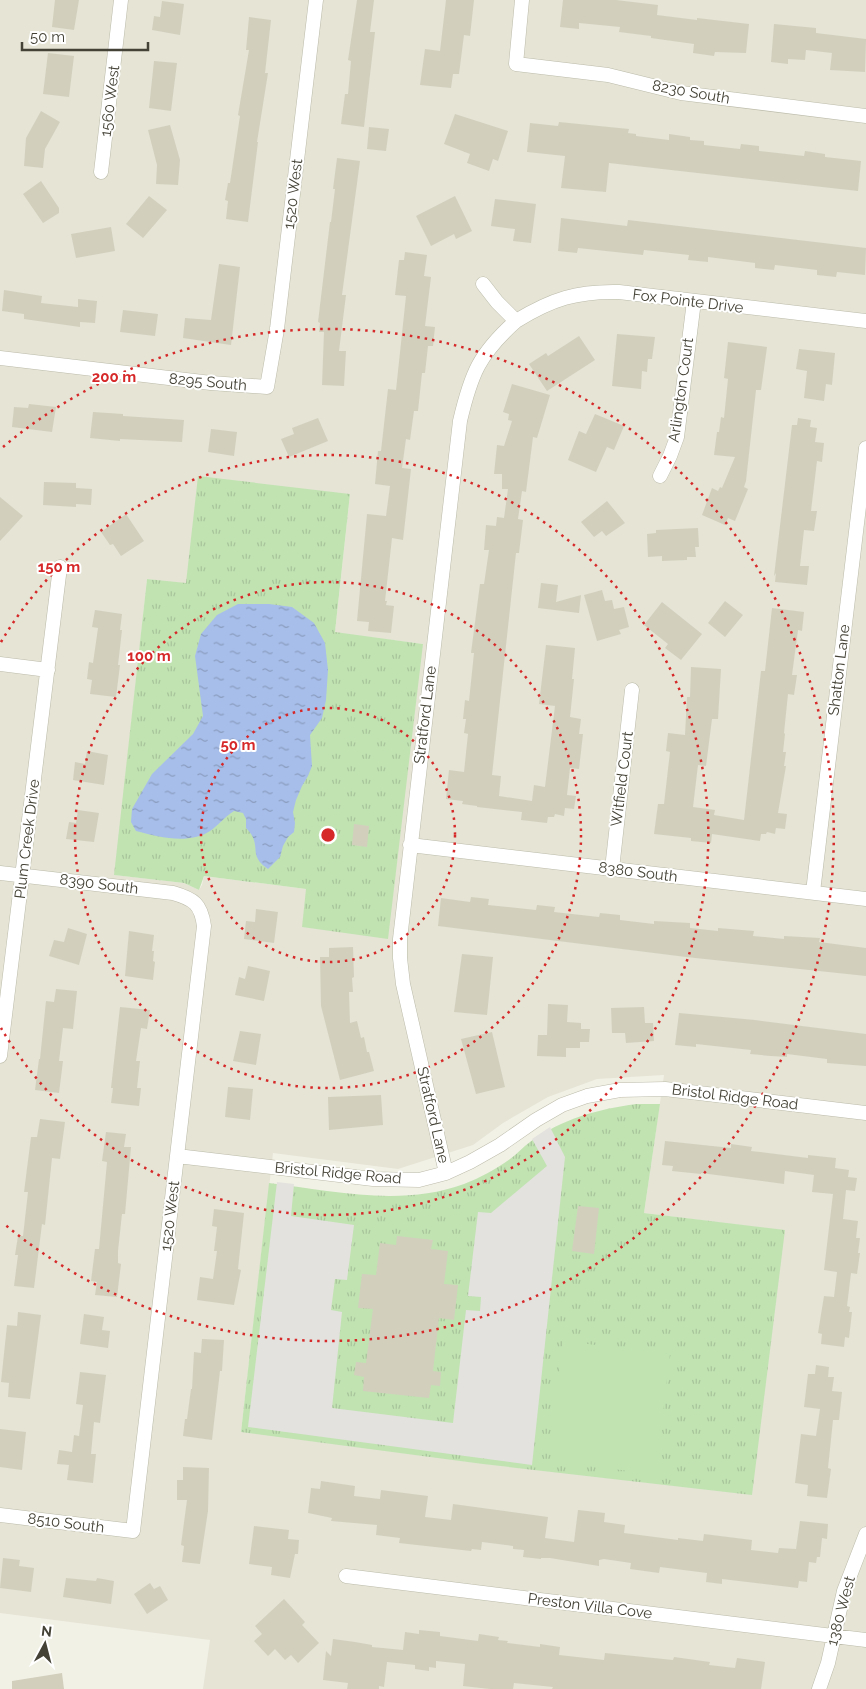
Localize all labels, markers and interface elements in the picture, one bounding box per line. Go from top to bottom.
scale bar [22,20,149,52]
text: 50 m [30,28,65,46]
street label: 1560 West [97,64,123,138]
street label: 8230 South [651,76,731,108]
street label: 1520 West [280,158,306,230]
street label: Fox Pointe Drive [631,285,745,317]
street label: Arlington Court [665,336,697,444]
text: 200 m [92,368,136,386]
street label: 8295 South [168,370,248,394]
text: 150 m [38,558,80,576]
street label: Shatton Lane [824,623,854,717]
text: 100 m [127,647,171,665]
street label: Stratford Lane [410,665,440,765]
street label: Witfield Court [607,730,637,828]
text: 50 m [220,736,256,754]
street label: Plum Creek Drive [11,778,43,900]
centre of rings [319,826,337,844]
street label: 8380 South [597,858,679,886]
street label: 8390 South [58,870,140,898]
street label: Stratford Lane [413,1065,453,1165]
street label: Bristol Ridge Road [671,1080,799,1114]
street label: Bristol Ridge Road [274,1158,402,1188]
street label: 1520 West [157,1180,183,1252]
street label: 8510 South [27,1509,105,1537]
street label: 1380 West [823,1574,859,1648]
street label: Preston Villa Cove [527,1589,654,1623]
north arrow [20,1619,70,1669]
text: N [40,1623,53,1640]

